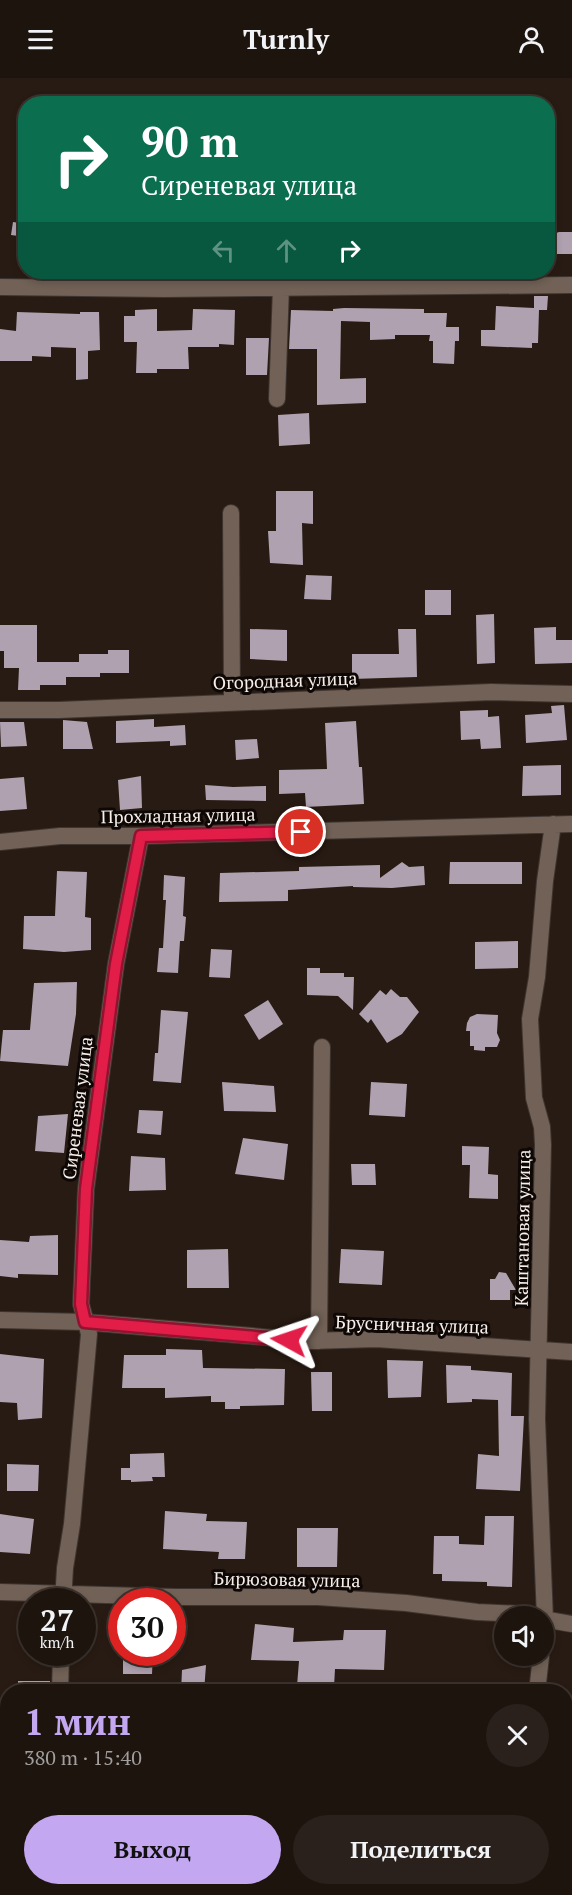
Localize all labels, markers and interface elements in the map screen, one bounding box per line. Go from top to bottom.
text: Turnly [243,21,329,57]
icon: menu [24,23,57,56]
icon: person [515,23,548,56]
text: 90 m [141,113,239,169]
icon: right [42,120,120,198]
text: Сиреневая улица [141,167,357,203]
icon: left [207,234,240,267]
icon: ahead [270,234,303,267]
icon: right [333,234,366,267]
street label: Огородная улица [212,665,358,695]
street label: Прохладная улица [100,802,256,828]
pin [275,806,326,857]
icon: arrive [284,815,317,848]
street label: Сиреневая улица [56,1035,98,1181]
street label: Каштановая улица [509,1149,535,1307]
position arrow [257,1308,321,1372]
street label: Брусничная улица [335,1309,489,1339]
street label: Бирюзовая улица [213,1566,361,1592]
speed limit sign: 30 [108,1588,186,1666]
text: 27 [40,1600,74,1640]
map controls [494,1606,554,1666]
button: sound [494,1606,554,1666]
text: km/h [40,1632,74,1652]
text: 1 мин [24,1698,131,1745]
button: close [486,1704,549,1767]
text: 380 m · 15:40 [24,1744,142,1771]
button: Выход [24,1815,281,1884]
button: Поделиться [293,1815,549,1884]

